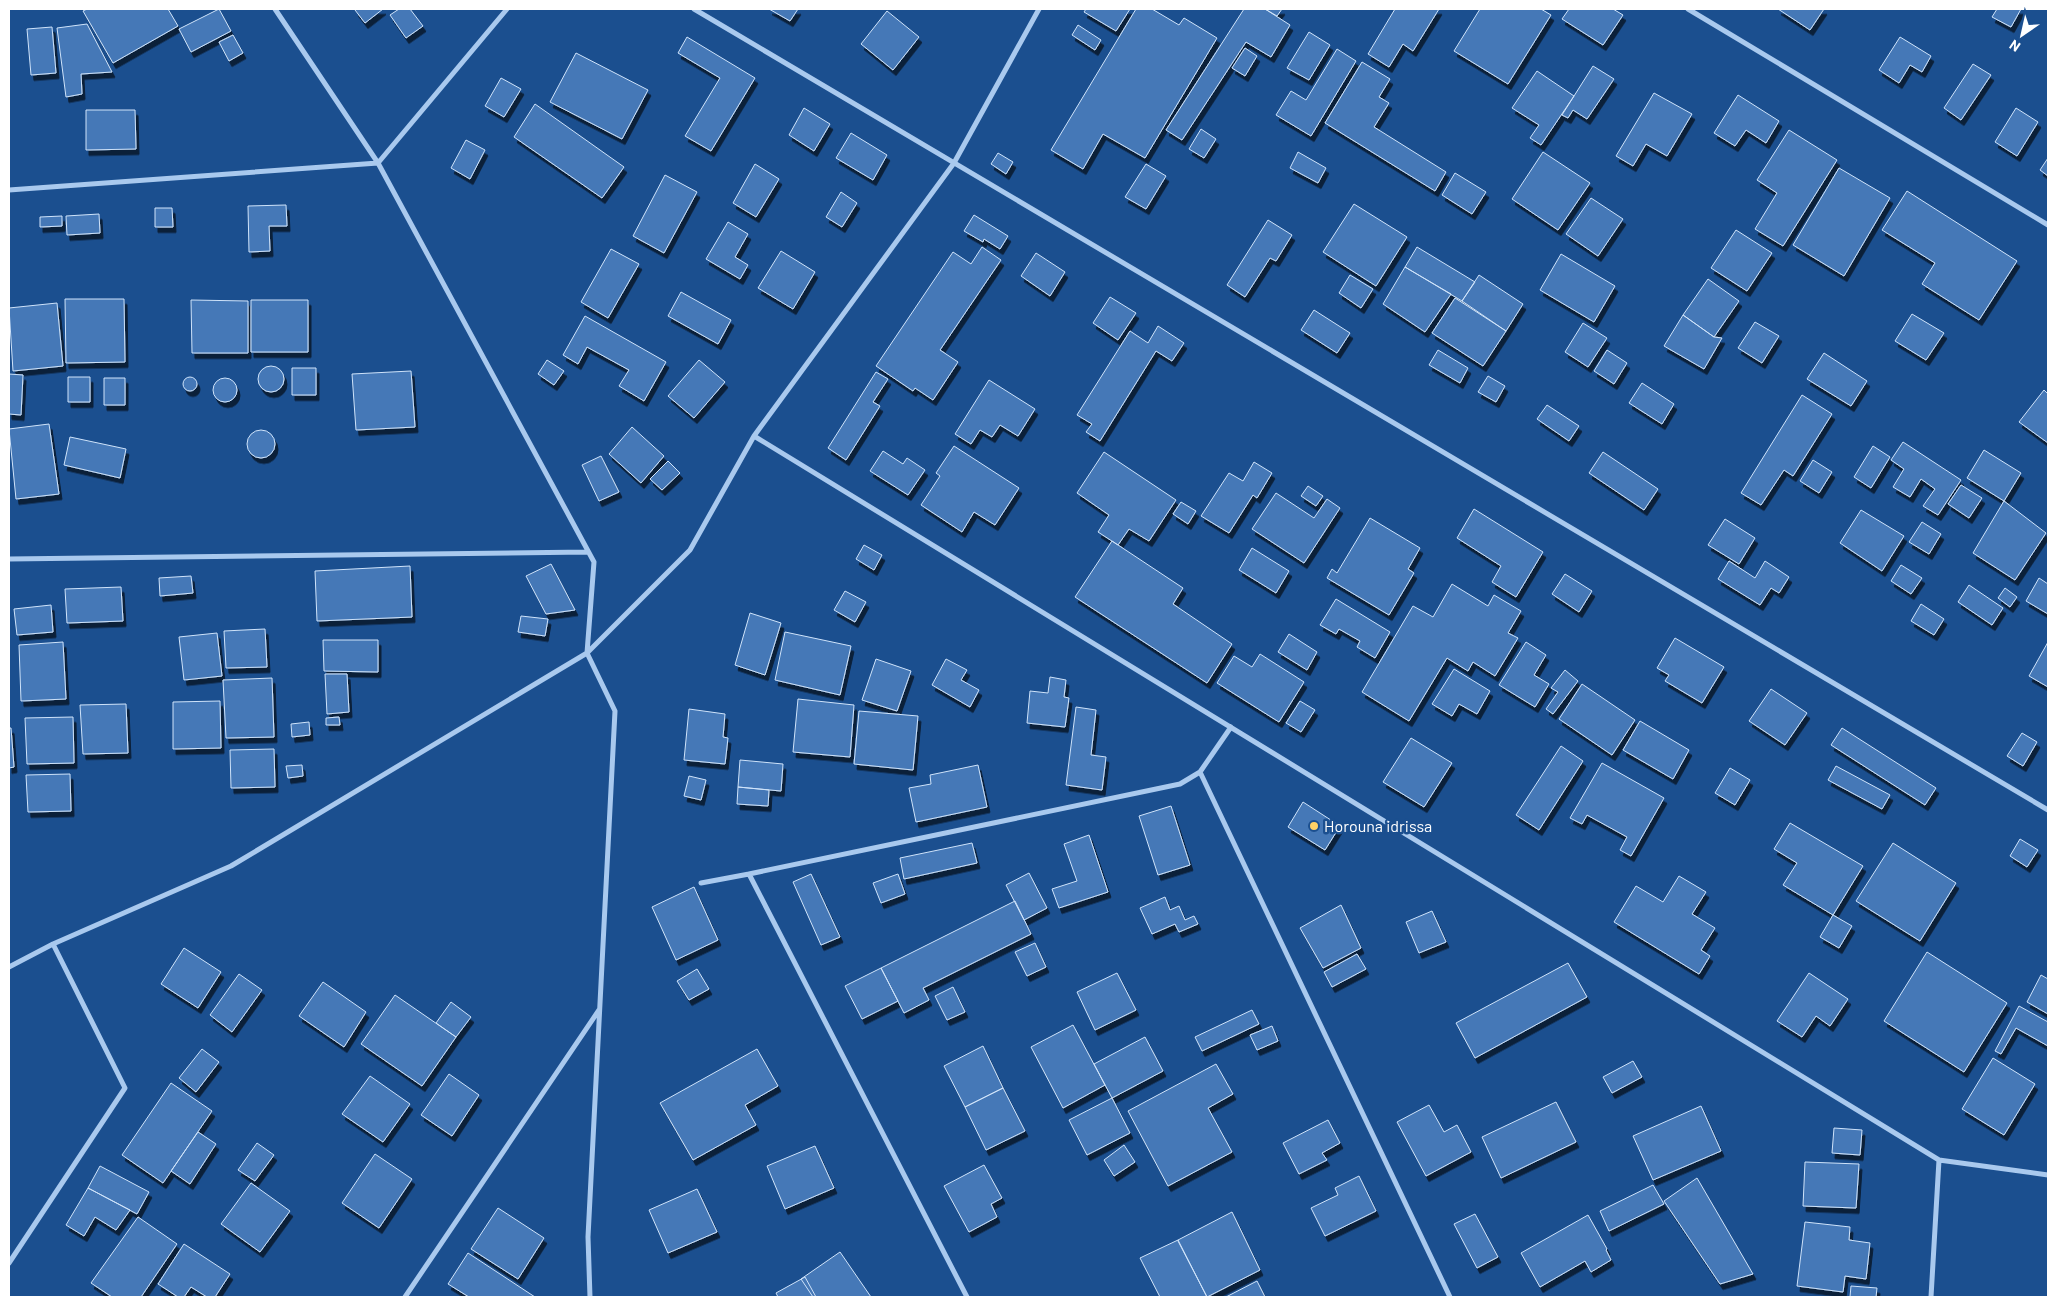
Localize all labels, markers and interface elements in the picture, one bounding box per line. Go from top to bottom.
north arrow [1997,10,2047,60]
text: N [2006,37,2023,56]
place label: Horouna idrissa [1324,816,1432,835]
marker: Horouna idrissa [1308,820,1320,832]

